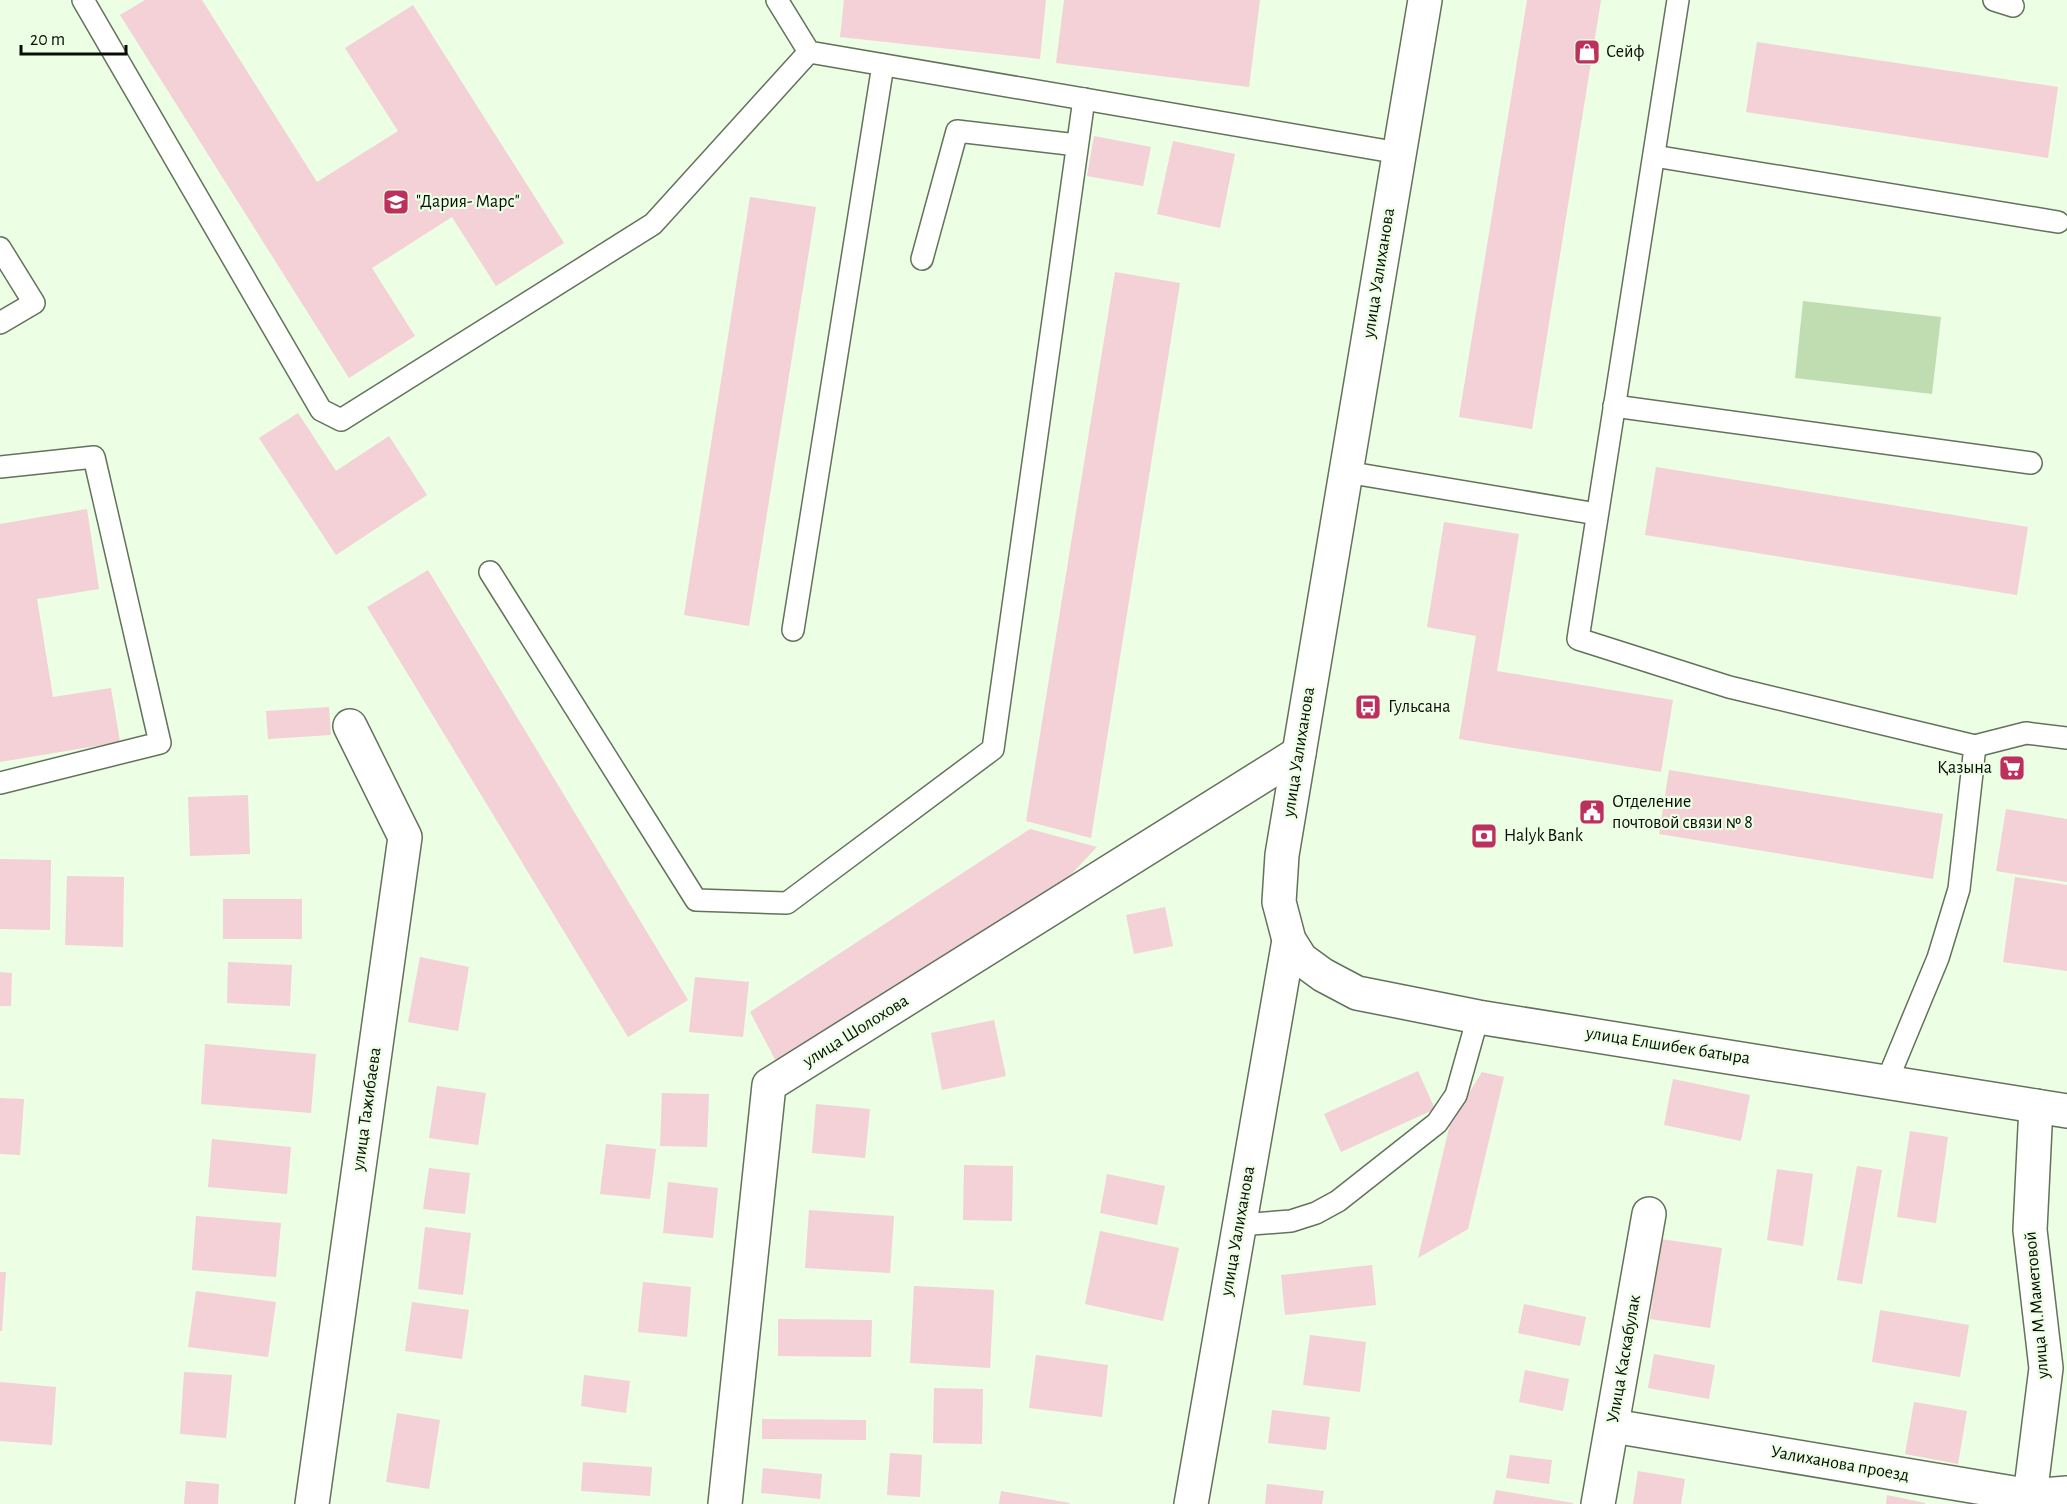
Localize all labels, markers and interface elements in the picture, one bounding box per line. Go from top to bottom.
scale bar [21,18,126,56]
text: 20 m [30,31,65,49]
shop icon: Сейф [1572,37,1602,67]
place label: Сейф [1606,43,1645,61]
school or university icon: "Дария- Марс" [381,187,411,217]
place label: "Дария- Марс" [416,193,520,211]
street label: улица Уалиханова [1360,207,1398,340]
street label: улица Уалиханова [1280,686,1318,819]
bus stop icon: Гульсана [1353,692,1383,722]
place label: Гульсана [1388,698,1451,716]
supermarket icon: Қазына [1997,753,2027,783]
place label: Қазына [1937,759,1992,777]
place label: Отделение почтовой связи № 8 [1612,793,1753,832]
public building icon: Отделение почтовой связи № 8 [1577,797,1607,827]
bank icon: Halyk Bank [1469,821,1499,851]
place label: Halyk Bank [1504,827,1584,845]
street label: улица Шолохова [799,991,912,1071]
street label: улица Елшибек батыра [1584,1023,1751,1068]
street label: улица Тажибаева [348,1046,385,1173]
street label: улица Уалиханова [1218,1165,1258,1298]
street label: улица М.Маметовой [2022,1231,2052,1380]
street label: Улица Каскабулак [1603,1293,1644,1425]
street label: Уалиханова проезд [1769,1443,1911,1485]

